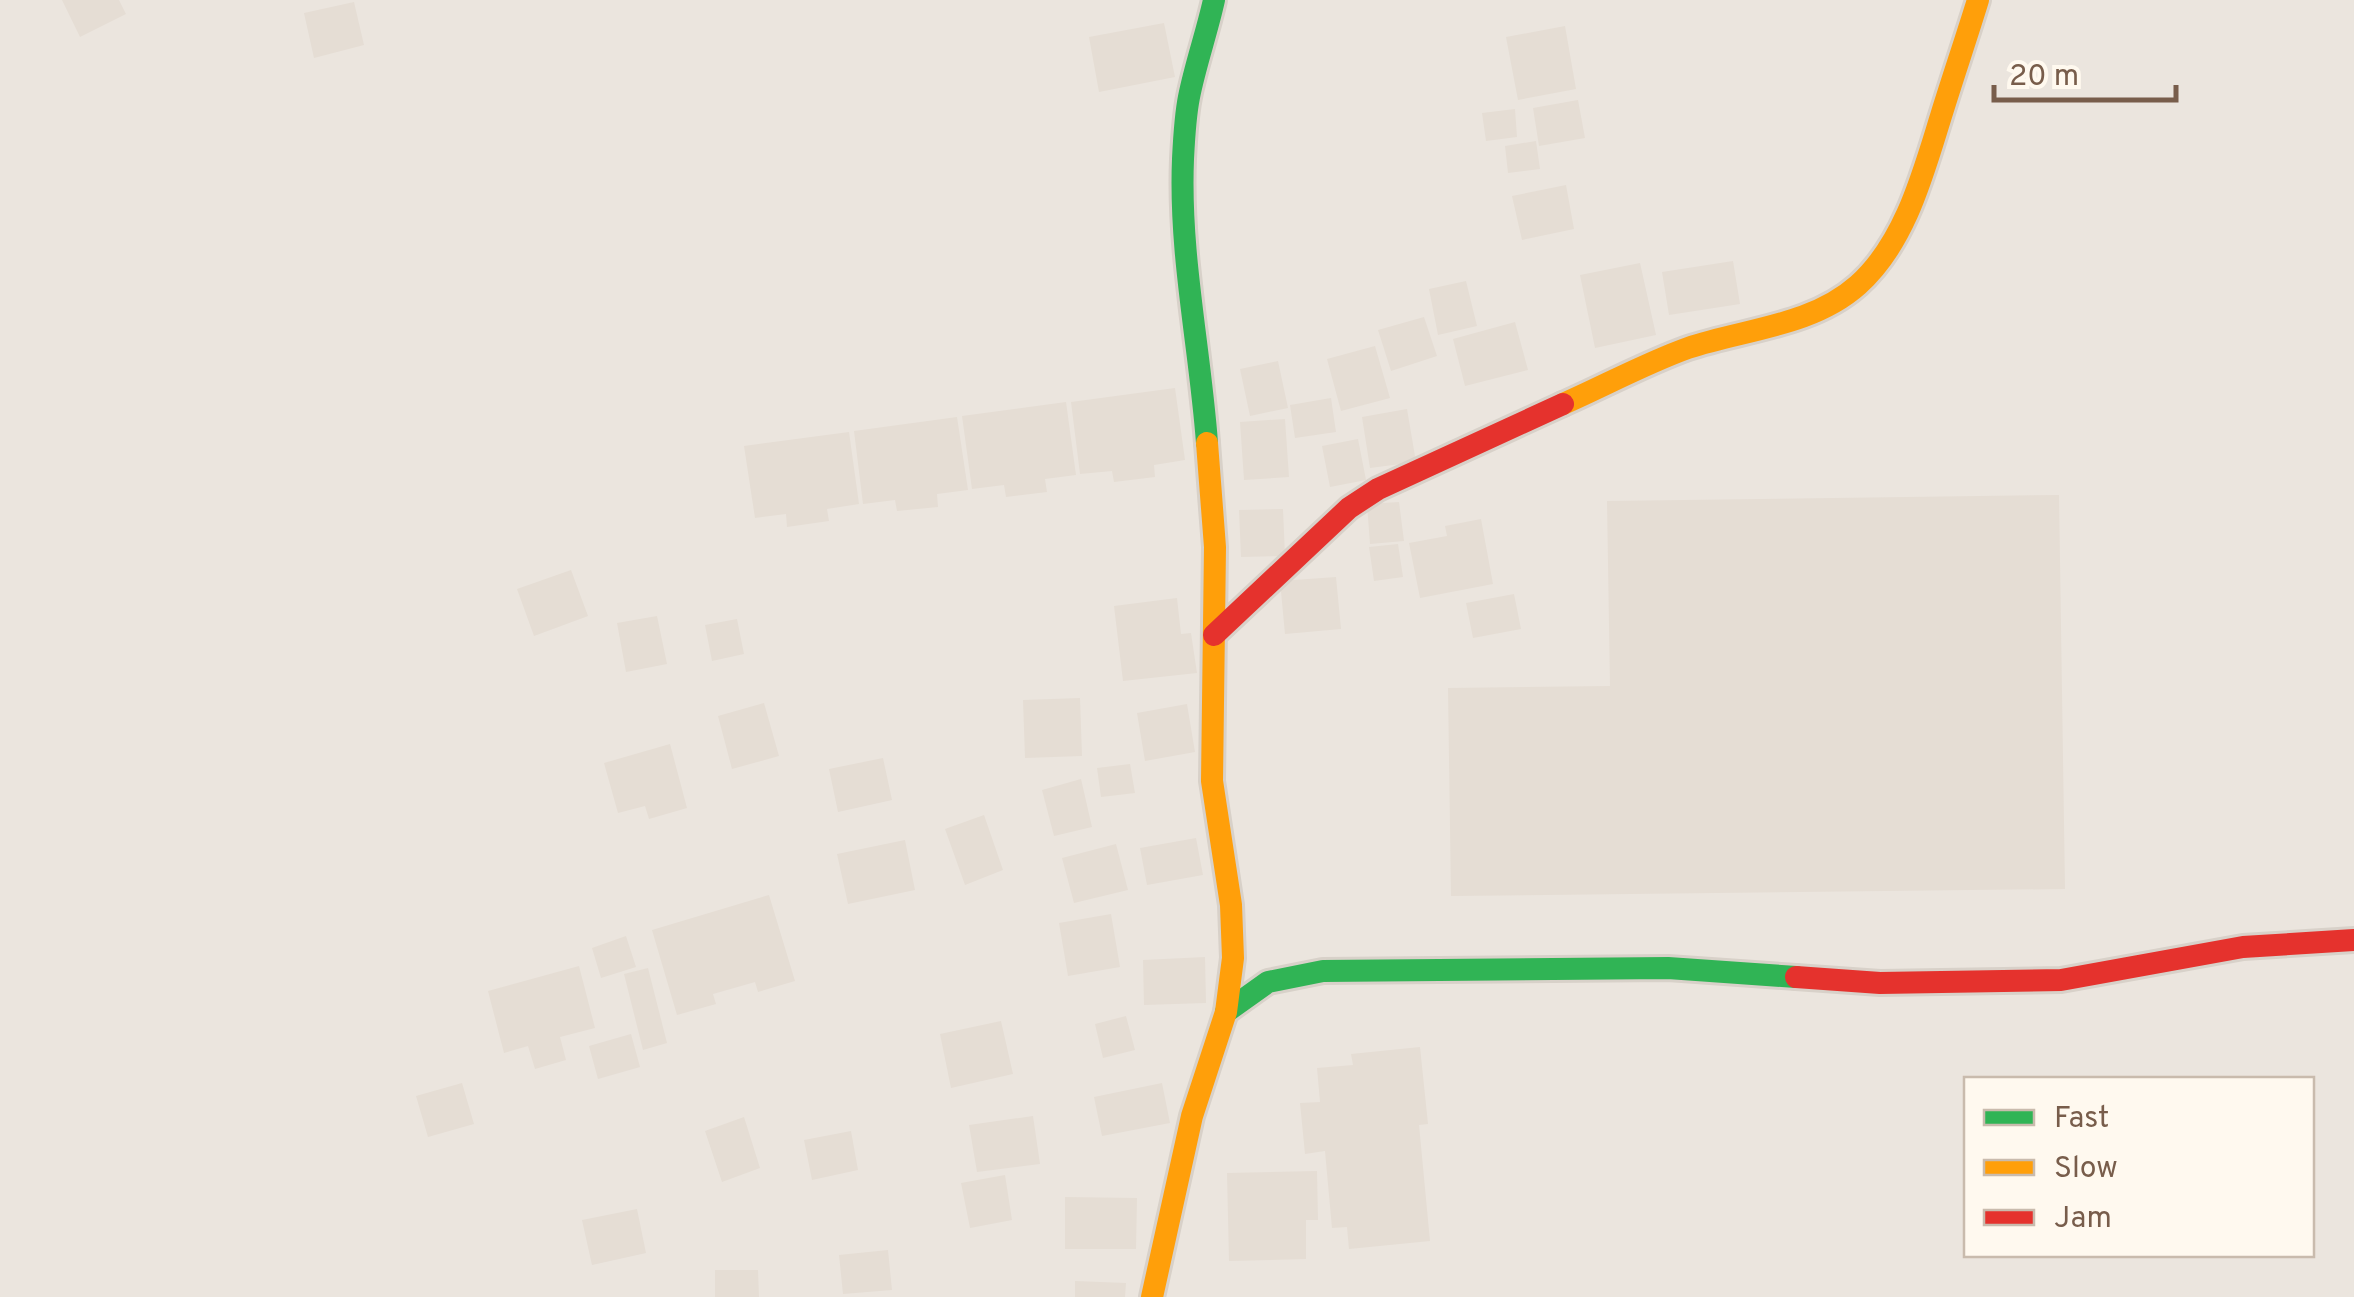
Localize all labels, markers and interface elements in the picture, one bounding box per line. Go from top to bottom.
scale bar [1994,40,2176,102]
text: 20 m [2009,59,2079,96]
legend [1964,1077,2314,1257]
text: Fast [2054,1101,2109,1138]
text: Slow [2054,1151,2118,1188]
text: Jam [2054,1201,2112,1238]

